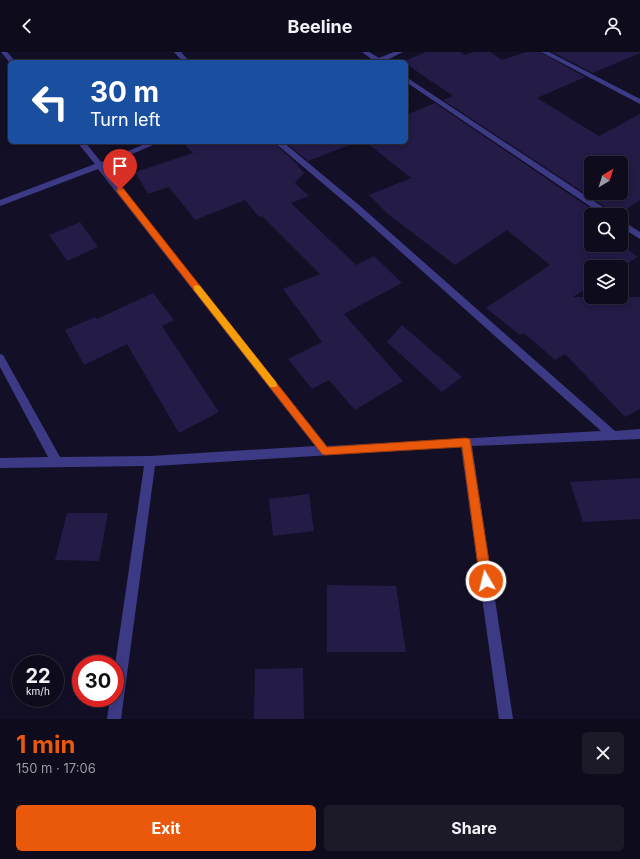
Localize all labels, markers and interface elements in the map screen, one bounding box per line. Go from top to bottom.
icon: back [16,15,38,37]
icon: person [602,15,624,37]
text: Beeline [287,16,353,37]
text: 30 m [90,75,159,109]
icon: left [24,76,76,128]
text: Turn left [90,109,160,130]
pin [103,149,137,190]
icon: arrive [109,155,131,177]
north arrow [584,156,628,200]
map controls [584,156,628,304]
button: search [584,208,628,252]
button: layers [584,260,628,304]
position arrow [465,560,507,602]
speed limit sign: 30 [72,655,124,707]
text: 22 [25,664,51,688]
text: km/h [26,685,50,697]
text: 1 min [16,730,75,759]
button: close [582,732,624,774]
text: 150 m · 17:06 [16,760,96,776]
button: Exit [16,805,316,851]
button: Share [324,805,624,851]

